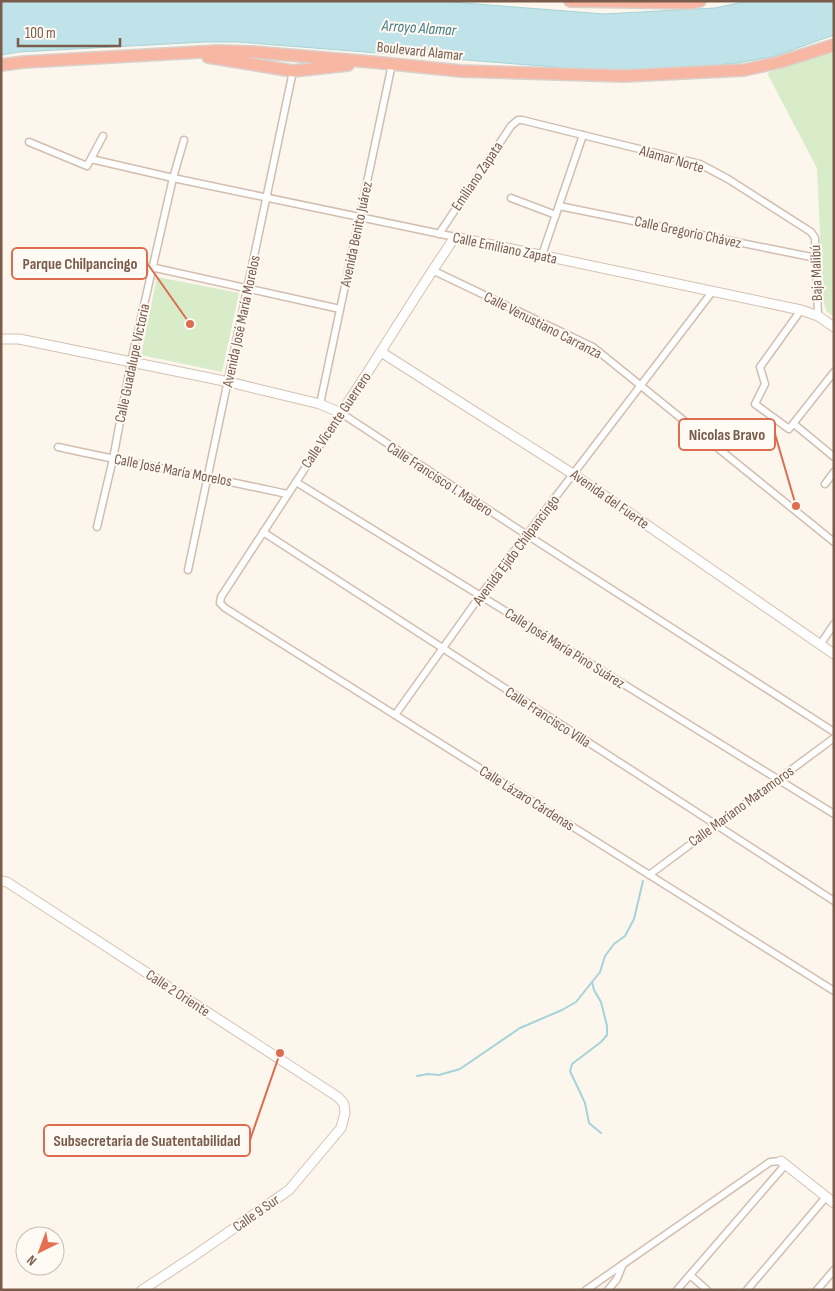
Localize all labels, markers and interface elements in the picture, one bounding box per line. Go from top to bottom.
scale bar [18,15,120,47]
water label: Arroyo Alamar [380,16,457,41]
text: 100 m [25,24,56,43]
street label: Boulevard Alamar [376,38,465,66]
street label: Emiliano Zapata [447,138,508,214]
street label: Alamar Norte [637,141,706,178]
street label: Avenida Benito Juárez [336,179,377,289]
street label: Calle Gregorio Chávez [633,212,744,253]
street label: Calle Emiliano Zapata [451,228,559,269]
street label: Baja Malibú [806,244,827,302]
callout: Parque Chilpancingo [12,248,147,279]
street label: Avenida José María Morelos [218,253,265,390]
text: Parque Chilpancingo [23,255,137,274]
street label: Calle Venustiano Carranza [481,287,605,363]
street label: Calle Guadalupe Victoria [111,302,154,424]
street label: Calle Vicente Guerrero [297,368,376,472]
callout: Nicolas Bravo [679,419,775,450]
text: Nicolas Bravo [689,426,765,445]
street label: Calle Francisco I. Madero [383,438,496,521]
street label: Calle José María Morelos [112,450,233,491]
street label: Avenida del Fuerte [566,465,653,534]
street label: Avenida Ejido Chilpancingo [468,491,564,610]
street label: Calle José María Pino Suárez [501,604,629,693]
street label: Calle Francisco Villa [501,683,594,752]
street label: Calle Lázaro Cárdenas [476,762,578,835]
street label: Calle Mariano Matamoros [685,762,798,851]
street label: Calle 2 Oriente [142,966,213,1021]
callout: Subsecretaria de Suatentabilidad [44,1125,250,1156]
text: Subsecretaria de Suatentabilidad [54,1132,240,1151]
street label: Calle 9 Sur [229,1190,284,1236]
north arrow [15,1226,65,1276]
text: N [23,1251,40,1269]

